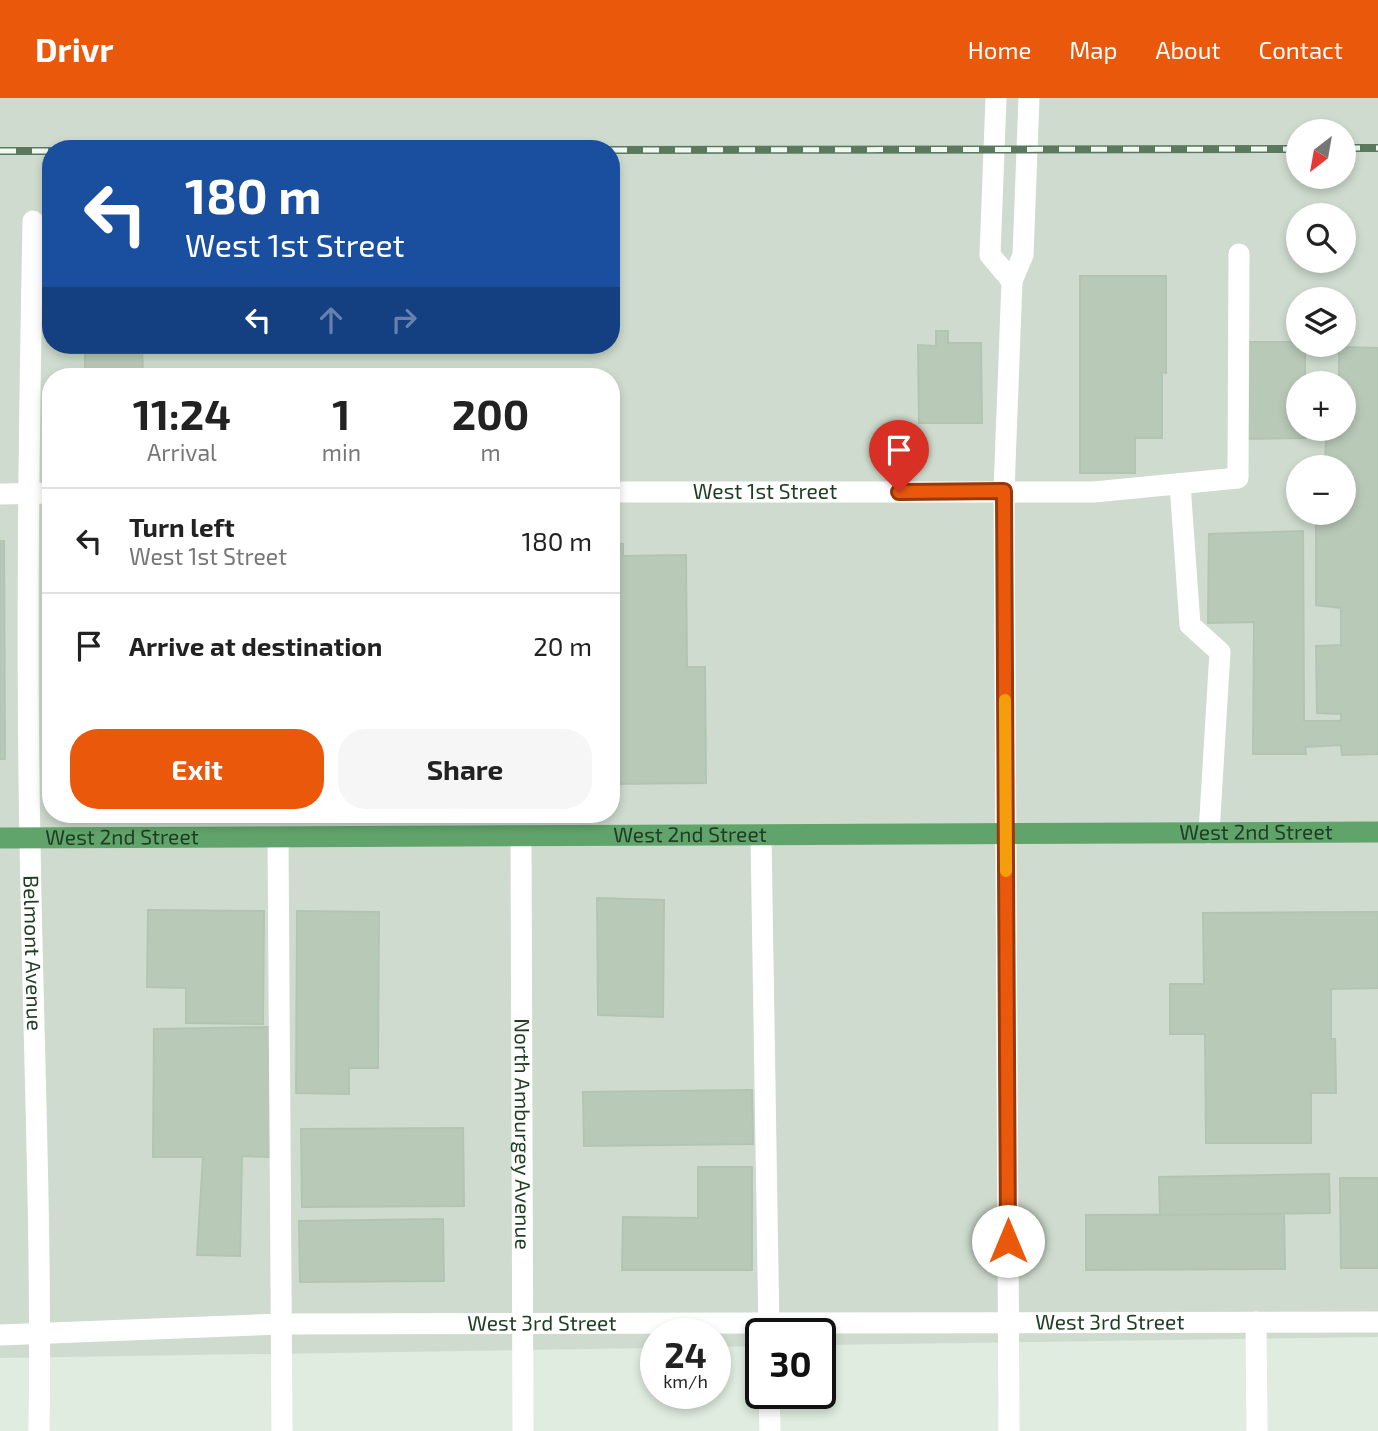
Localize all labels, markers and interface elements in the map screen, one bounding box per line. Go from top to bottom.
text: Drivr [35,29,114,69]
text: Home [968,35,1031,64]
text: Map [1069,35,1117,64]
text: About [1155,35,1221,64]
text: Contact [1259,35,1343,64]
north arrow [1286,119,1356,189]
map controls [1286,119,1356,525]
text: 180 m [185,165,321,224]
icon: left [70,168,161,259]
button: search [1286,203,1356,273]
text: West 1st Street [185,225,405,263]
button: layers [1286,287,1356,357]
icon: left [239,301,277,339]
icon: ahead [312,301,350,339]
icon: right [385,301,423,339]
button: + [1286,371,1356,441]
text: 11:24 [133,388,231,438]
text: 1 [332,388,351,438]
text: 200 [452,388,529,438]
pin [869,420,929,492]
icon: arrive [880,431,918,469]
text: Arrival [147,438,217,466]
text: min [322,438,361,466]
text: m [480,438,501,466]
button: − [1286,455,1356,525]
street label: West 1st Street [693,478,837,503]
text: Turn left [129,511,235,542]
icon: left [70,522,108,560]
text: 180 m [522,525,592,556]
text: West 1st Street [129,542,287,570]
icon: arrive [70,627,108,665]
text: Arrive at destination [129,630,382,661]
text: 20 m [533,630,592,661]
button: Exit [70,729,324,809]
button: Share [338,729,592,809]
street label: West 2nd Street [1179,818,1333,844]
street label: West 2nd Street [613,821,767,846]
street label: West 2nd Street [45,823,199,849]
street label: Belmont Avenue [20,875,48,1031]
street label: North Amburgey Avenue [511,1018,536,1250]
position arrow [971,1204,1045,1278]
street label: West 3rd Street [1035,1308,1184,1334]
street label: West 3rd Street [467,1309,616,1335]
speed limit sign: 30 [745,1318,836,1409]
text: 24 [664,1333,707,1375]
text: km/h [663,1370,708,1392]

